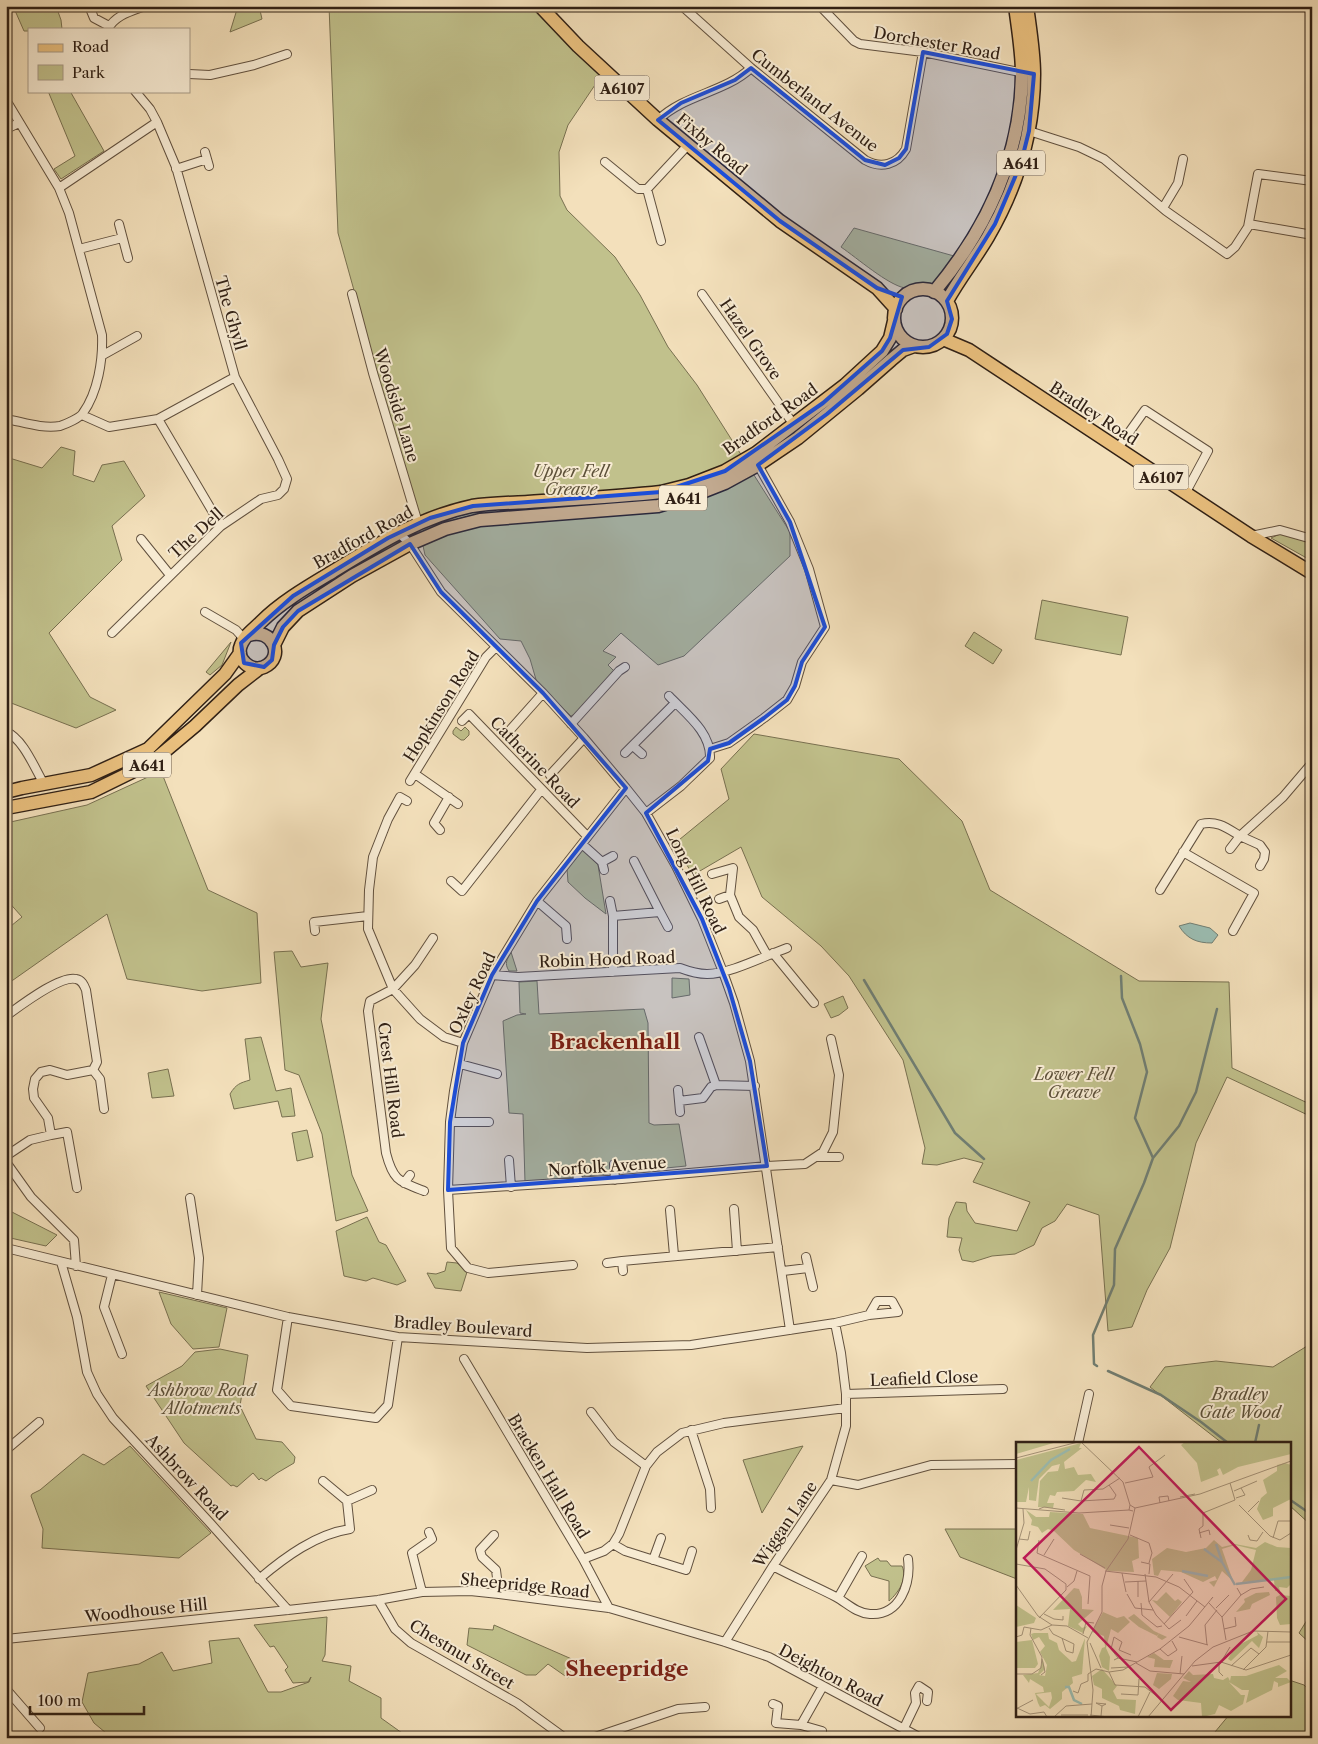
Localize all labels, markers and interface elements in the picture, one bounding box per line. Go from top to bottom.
street label: Dorchester Road [872,22,1002,64]
legend [28,28,190,92]
text: Road [72,37,109,56]
street label: Cumberland Avenue [747,44,883,156]
text: Park [72,63,106,82]
road number: A6107 [594,76,650,100]
street label: Fixby Road [673,109,752,179]
road number: A641 [997,150,1045,176]
street label: The Ghyll [211,274,251,353]
street label: Hazel Grove [716,295,786,383]
street label: Woodside Lane [370,345,424,464]
street label: Bradley Road [1046,377,1142,449]
street label: Bradford Road [719,379,822,459]
park label: Upper Fell Greave [533,461,611,499]
road number: A6107 [1134,464,1188,490]
road number: A641 [659,486,707,510]
street label: Bradford Road [309,501,417,573]
street label: The Dell [165,503,228,563]
street label: Hopkinson Road [399,646,483,765]
street label: Catherine Road [486,712,584,812]
road number: A641 [123,752,171,778]
street label: Long Hill Road [662,825,730,937]
street label: Robin Hood Road [538,947,676,971]
street label: Oxley Road [444,949,500,1037]
street label: Crest Hill Road [374,1021,408,1139]
district label: Brackenhall [550,1029,680,1054]
park label: Lower Fell Greave [1032,1064,1116,1102]
street label: Norfolk Avenue [547,1152,667,1180]
street label: Bradley Boulevard [393,1311,533,1341]
street label: Leafield Close [869,1366,979,1390]
park label: Ashbrow Road Allotments [145,1380,257,1418]
park label: Bradley Gate Wood [1199,1384,1282,1422]
street label: Bracken Hall Road [504,1410,594,1542]
street label: Ashbrow Road [141,1429,232,1525]
inset map [1016,1442,1290,1716]
street label: Wiggan Lane [748,1477,821,1572]
street label: Sheepridge Road [459,1568,591,1602]
street label: Woodhouse Hill [83,1594,209,1627]
street label: Chestnut Street [406,1615,518,1693]
street label: Deighton Road [776,1639,886,1711]
district label: Sheepridge [565,1656,689,1681]
scale bar [30,1684,144,1716]
text: 100 m [38,1691,81,1710]

